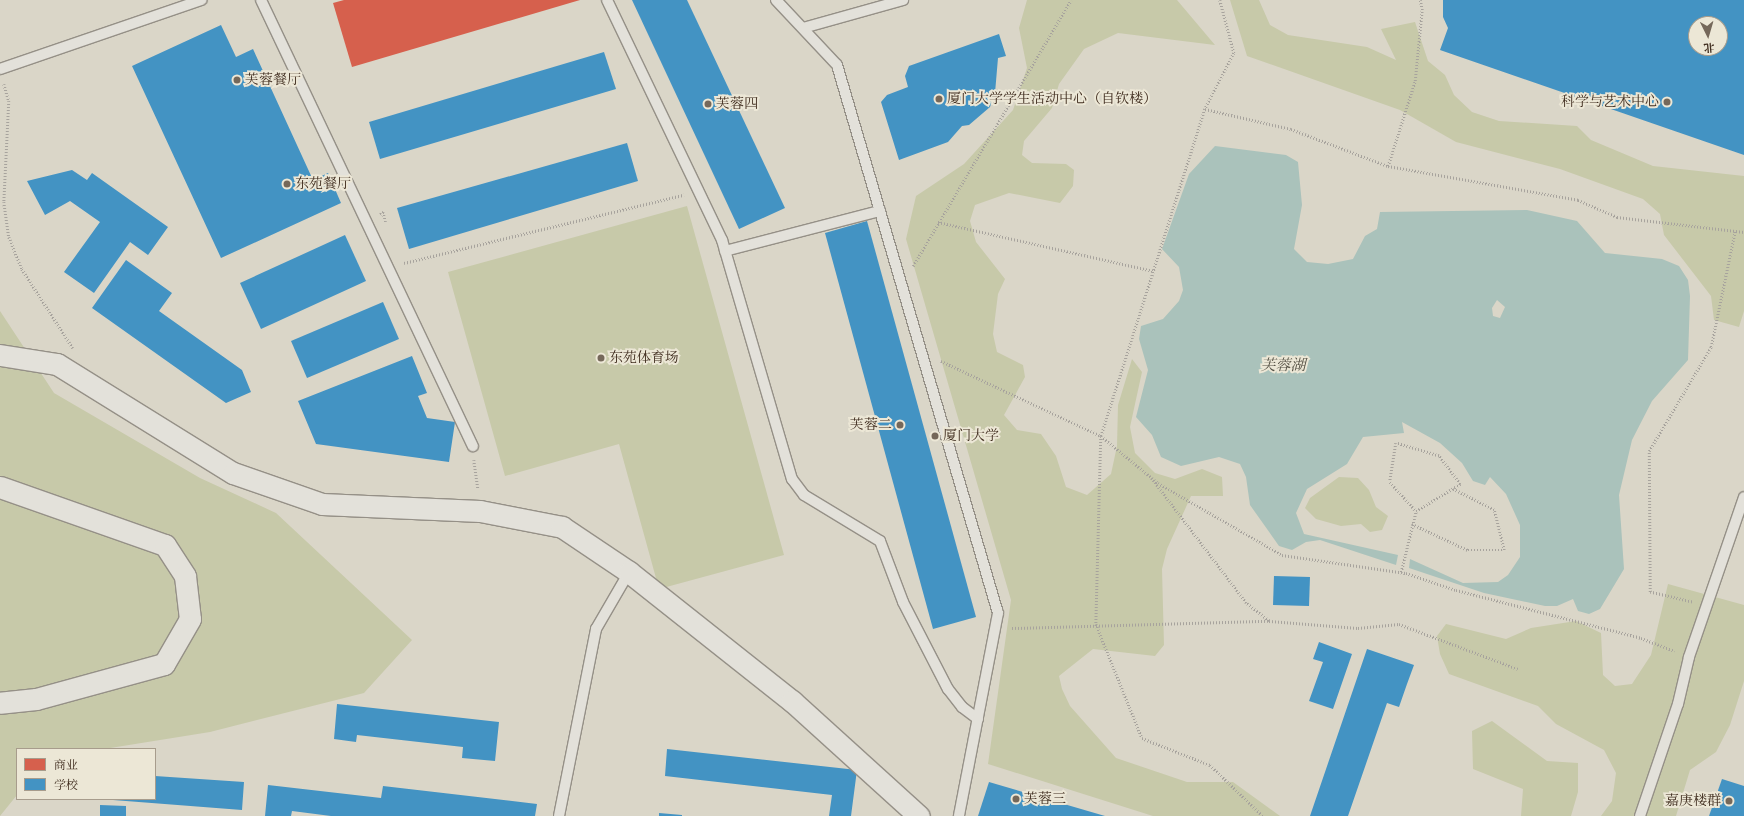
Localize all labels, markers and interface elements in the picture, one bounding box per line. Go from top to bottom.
north arrow [1688,16,1728,56]
text: 北 [1703,40,1715,54]
place label: 芙蓉餐厅 [245,72,301,88]
marker: 芙蓉餐厅 [232,75,242,85]
place label: 厦门大学学生活动中心（自钦楼） [947,91,1157,107]
marker: 厦门大学学生活动中心（自钦楼） [934,94,944,104]
place label: 科学与艺术中心 [1561,94,1659,110]
place label: 芙蓉四 [716,96,758,112]
marker: 科学与艺术中心 [1662,97,1672,107]
marker: 芙蓉四 [703,99,713,109]
place label: 东苑餐厅 [295,176,351,192]
marker: 东苑餐厅 [282,179,292,189]
place label: 东苑体育场 [609,350,679,366]
marker: 东苑体育场 [596,353,606,363]
water label: 芙蓉湖 [1261,357,1305,375]
place label: 芙蓉二 [850,417,892,433]
marker: 芙蓉二 [895,420,905,430]
place label: 厦门大学 [943,428,999,444]
marker: 厦门大学 [930,431,940,441]
legend [16,748,156,800]
text: 商业 [54,758,78,773]
text: 学校 [54,778,78,793]
place label: 芙蓉三 [1024,791,1066,807]
place label: 嘉庚楼群 [1665,793,1721,809]
marker: 芙蓉三 [1011,794,1021,804]
marker: 嘉庚楼群 [1724,796,1734,806]

